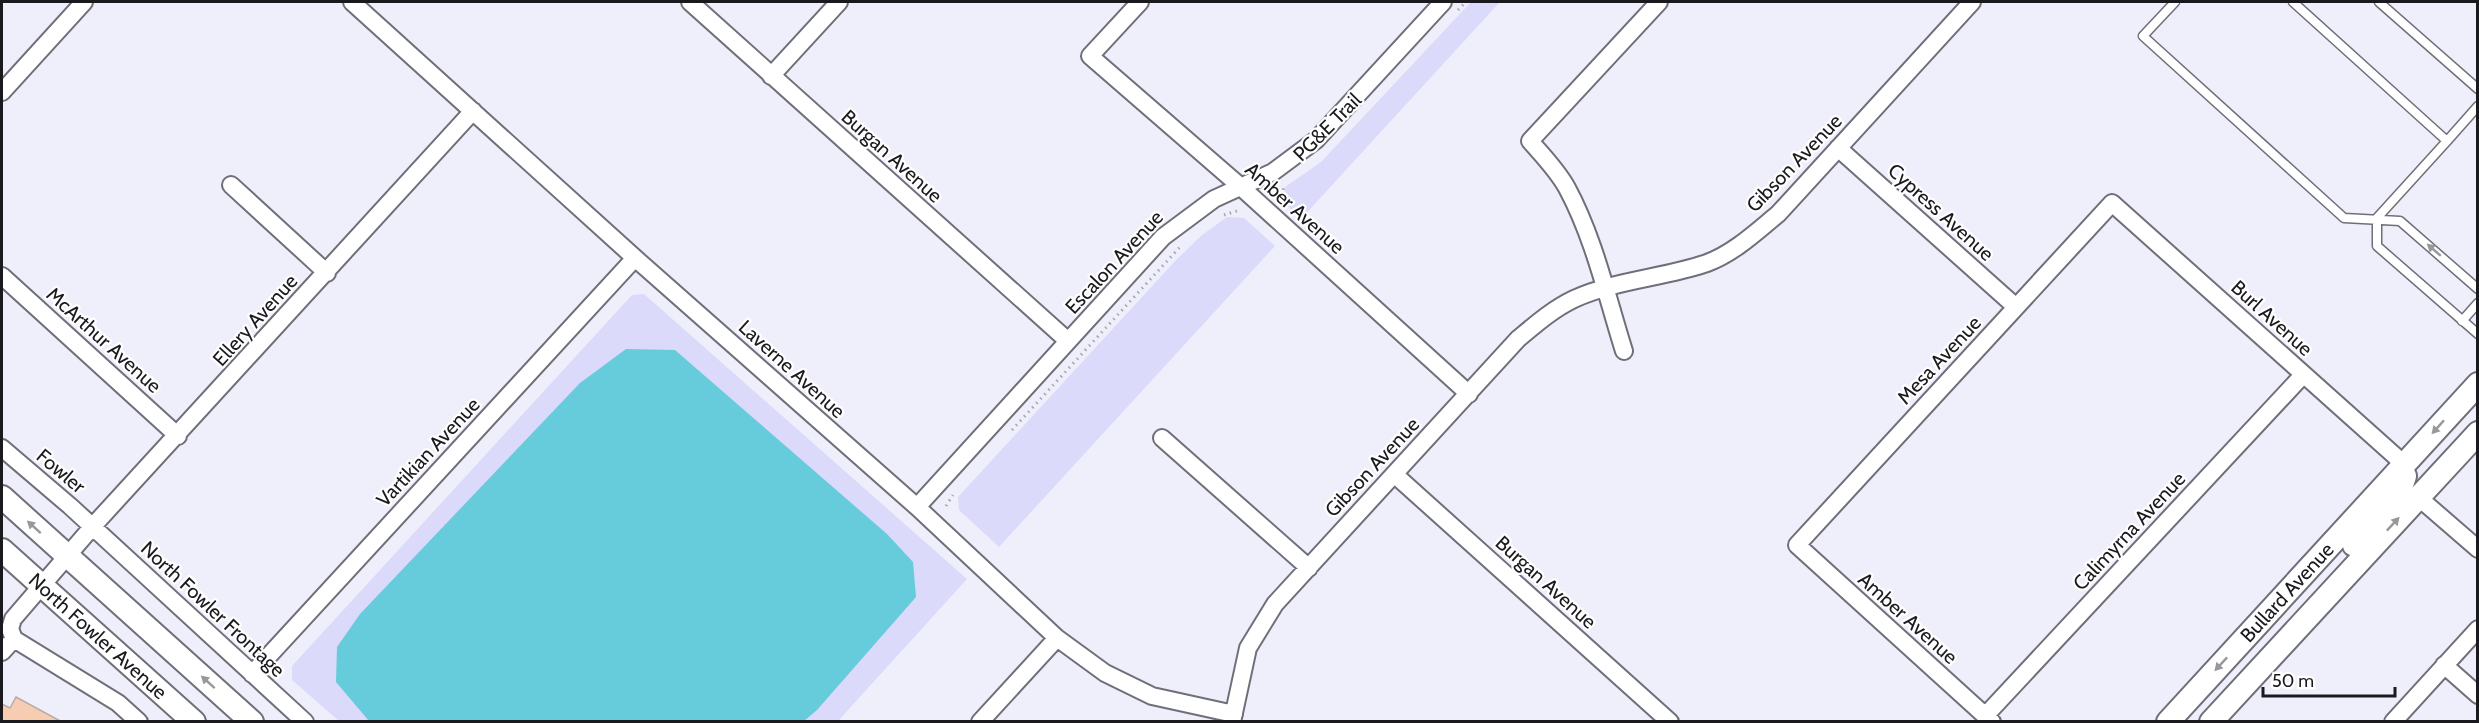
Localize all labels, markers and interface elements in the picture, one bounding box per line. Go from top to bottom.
street label: PG&E Trail [1288,88,1366,166]
street label: Burgan Avenue [837,105,947,207]
street label: Gibson Avenue [1741,109,1847,217]
street label: Amber Avenue [1240,157,1350,259]
street label: Cypress Avenue [1883,158,1999,266]
street label: Escalon Avenue [1060,205,1168,319]
one-way arrow [2427,244,2442,257]
street label: Ellery Avenue [208,269,302,371]
street label: Burl Avenue [2226,275,2318,361]
street label: McArthur Avenue [42,282,166,398]
street label: Mesa Avenue [1892,311,1986,409]
street label: Laverne Avenue [734,315,850,423]
street label: Vartikian Avenue [371,393,485,511]
street label: Gibson Avenue [1320,412,1424,522]
one-way arrow [2432,419,2445,434]
street label: Fowler [32,444,91,499]
street label: Calimyrna Avenue [2068,467,2190,595]
one-way arrow [2386,517,2400,531]
one-way arrow [27,521,42,534]
street label: Burgan Avenue [1491,531,1601,633]
street label: North Fowler Frontage [136,536,290,682]
street label: Bullard Avenue [2235,538,2339,647]
street label: Amber Avenue [1853,567,1963,669]
street label: North Fowler Avenue [24,568,172,704]
one-way arrow [2214,656,2228,671]
scale bar [2263,660,2395,698]
text: 50 m [2272,670,2314,692]
one-way arrow [201,675,216,689]

